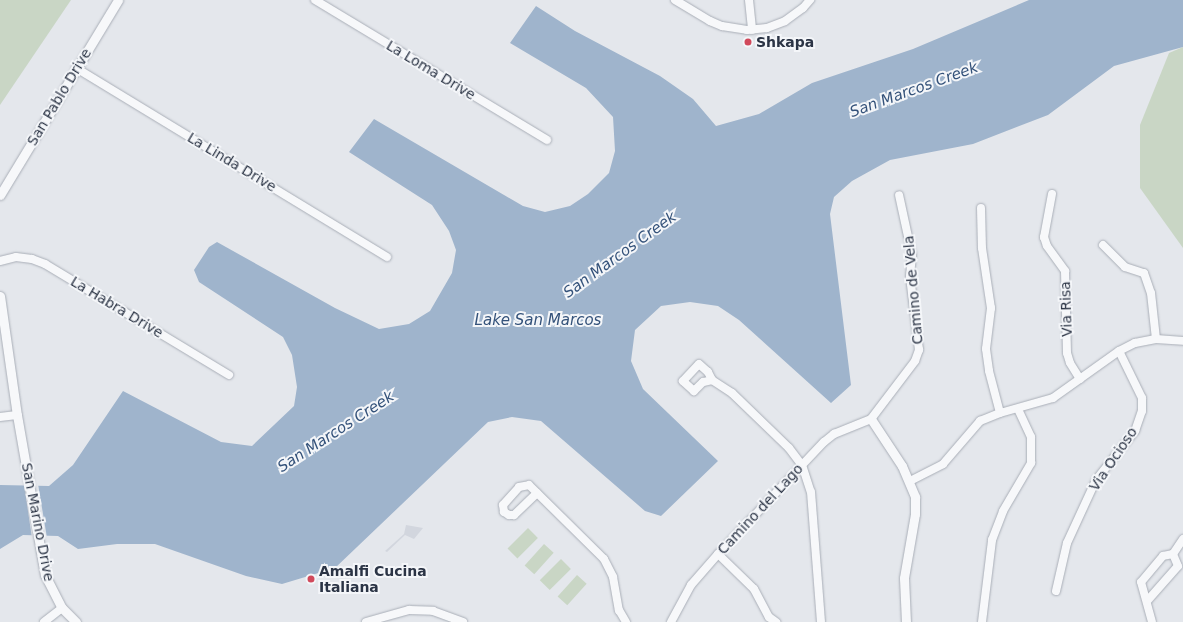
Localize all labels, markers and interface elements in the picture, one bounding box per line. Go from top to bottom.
place label: Shkapa [756,34,814,50]
street label: La Loma Drive [383,37,479,103]
marker: Shkapa [743,37,753,47]
street label: San Pablo Drive [23,45,95,149]
water label: San Marcos Creek [847,58,981,122]
street label: La Linda Drive [185,129,279,195]
water label: San Marcos Creek [560,208,680,302]
street label: Camino de Vela [900,235,926,345]
street label: La Habra Drive [68,273,166,341]
street label: Via Risa [1057,281,1075,337]
water label: Lake San Marcos [475,312,601,330]
water label: San Marcos Creek [274,388,398,476]
street label: Via Ocioso [1086,424,1140,494]
street label: Camino del Lago [714,460,806,558]
street label: San Marino Drive [18,461,58,583]
place label: Amalfi Cucina Italiana [319,563,427,596]
marker: Amalfi Cucina Italiana [306,574,316,584]

